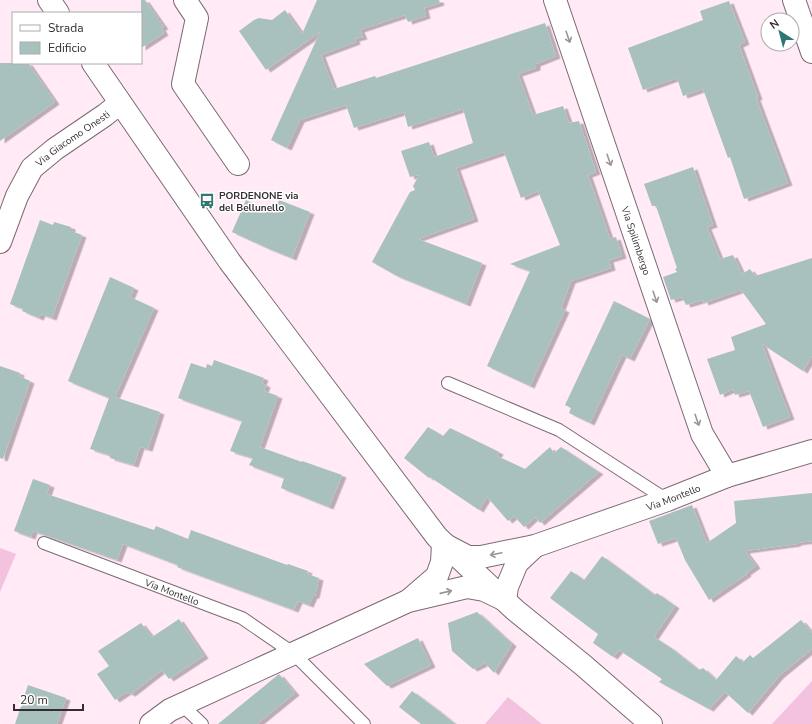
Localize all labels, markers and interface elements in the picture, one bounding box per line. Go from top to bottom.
legend [12,12,142,64]
north arrow [760,12,800,52]
text: N [767,16,782,33]
text: Strada [48,20,84,36]
one-way arrow [565,30,572,43]
text: Edificio [48,40,87,56]
street label: Via Giacomo Onesti [32,108,113,171]
one-way arrow [606,154,613,167]
place label: PORDENONE via del Bellunello [219,189,299,215]
bus stop icon: PORDENONE via del Bellunello [198,192,216,210]
street label: Via Spilimbergo [617,204,654,277]
one-way arrow [652,290,659,303]
one-way arrow [694,413,701,426]
street label: Via Montello [643,481,703,515]
one-way arrow [490,550,503,558]
street label: Via Montello [142,575,201,609]
one-way arrow [440,587,453,595]
scale bar [14,686,83,712]
text: 20 m [20,692,48,708]

